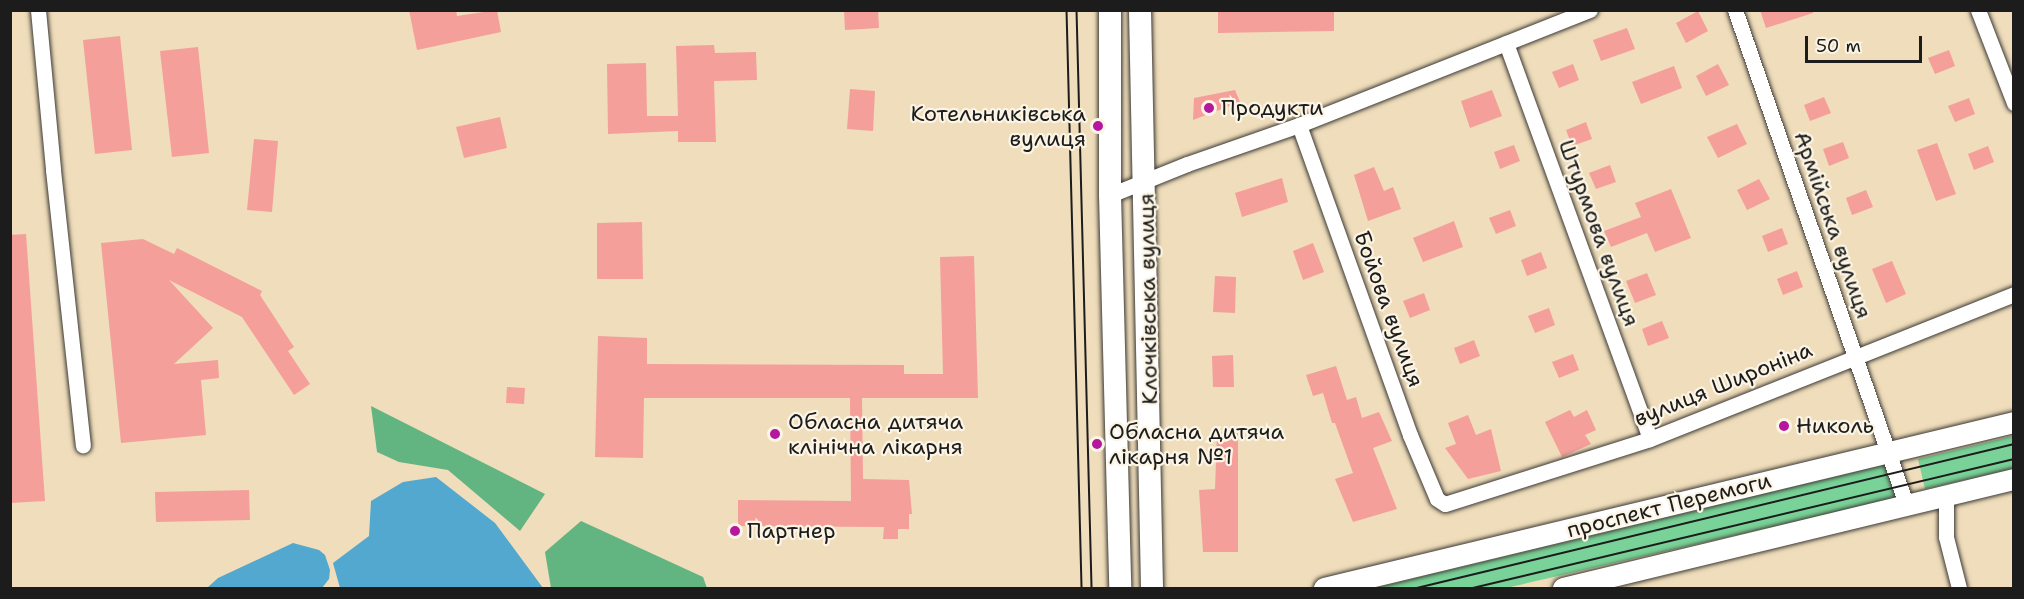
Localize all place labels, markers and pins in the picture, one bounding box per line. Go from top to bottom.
place label: Продукти [1221,95,1323,121]
place label: Котельниківська вулиця [911,100,1086,152]
marker: Продукти [1202,101,1216,115]
marker: Котельниківська вулиця [1091,119,1105,133]
place label: Обласна дитяча клінічна лікарня [788,408,963,460]
place label: Николь [1796,413,1874,439]
place label: Обласна дитяча лікарня №1 [1109,418,1284,470]
marker: Николь [1777,419,1791,433]
marker: Обласна дитяча клінічна лікарня [766,425,784,443]
marker: Обласна дитяча лікарня №1 [1090,437,1104,451]
place label: Партнер [747,518,835,544]
marker: Партнер [728,524,742,538]

